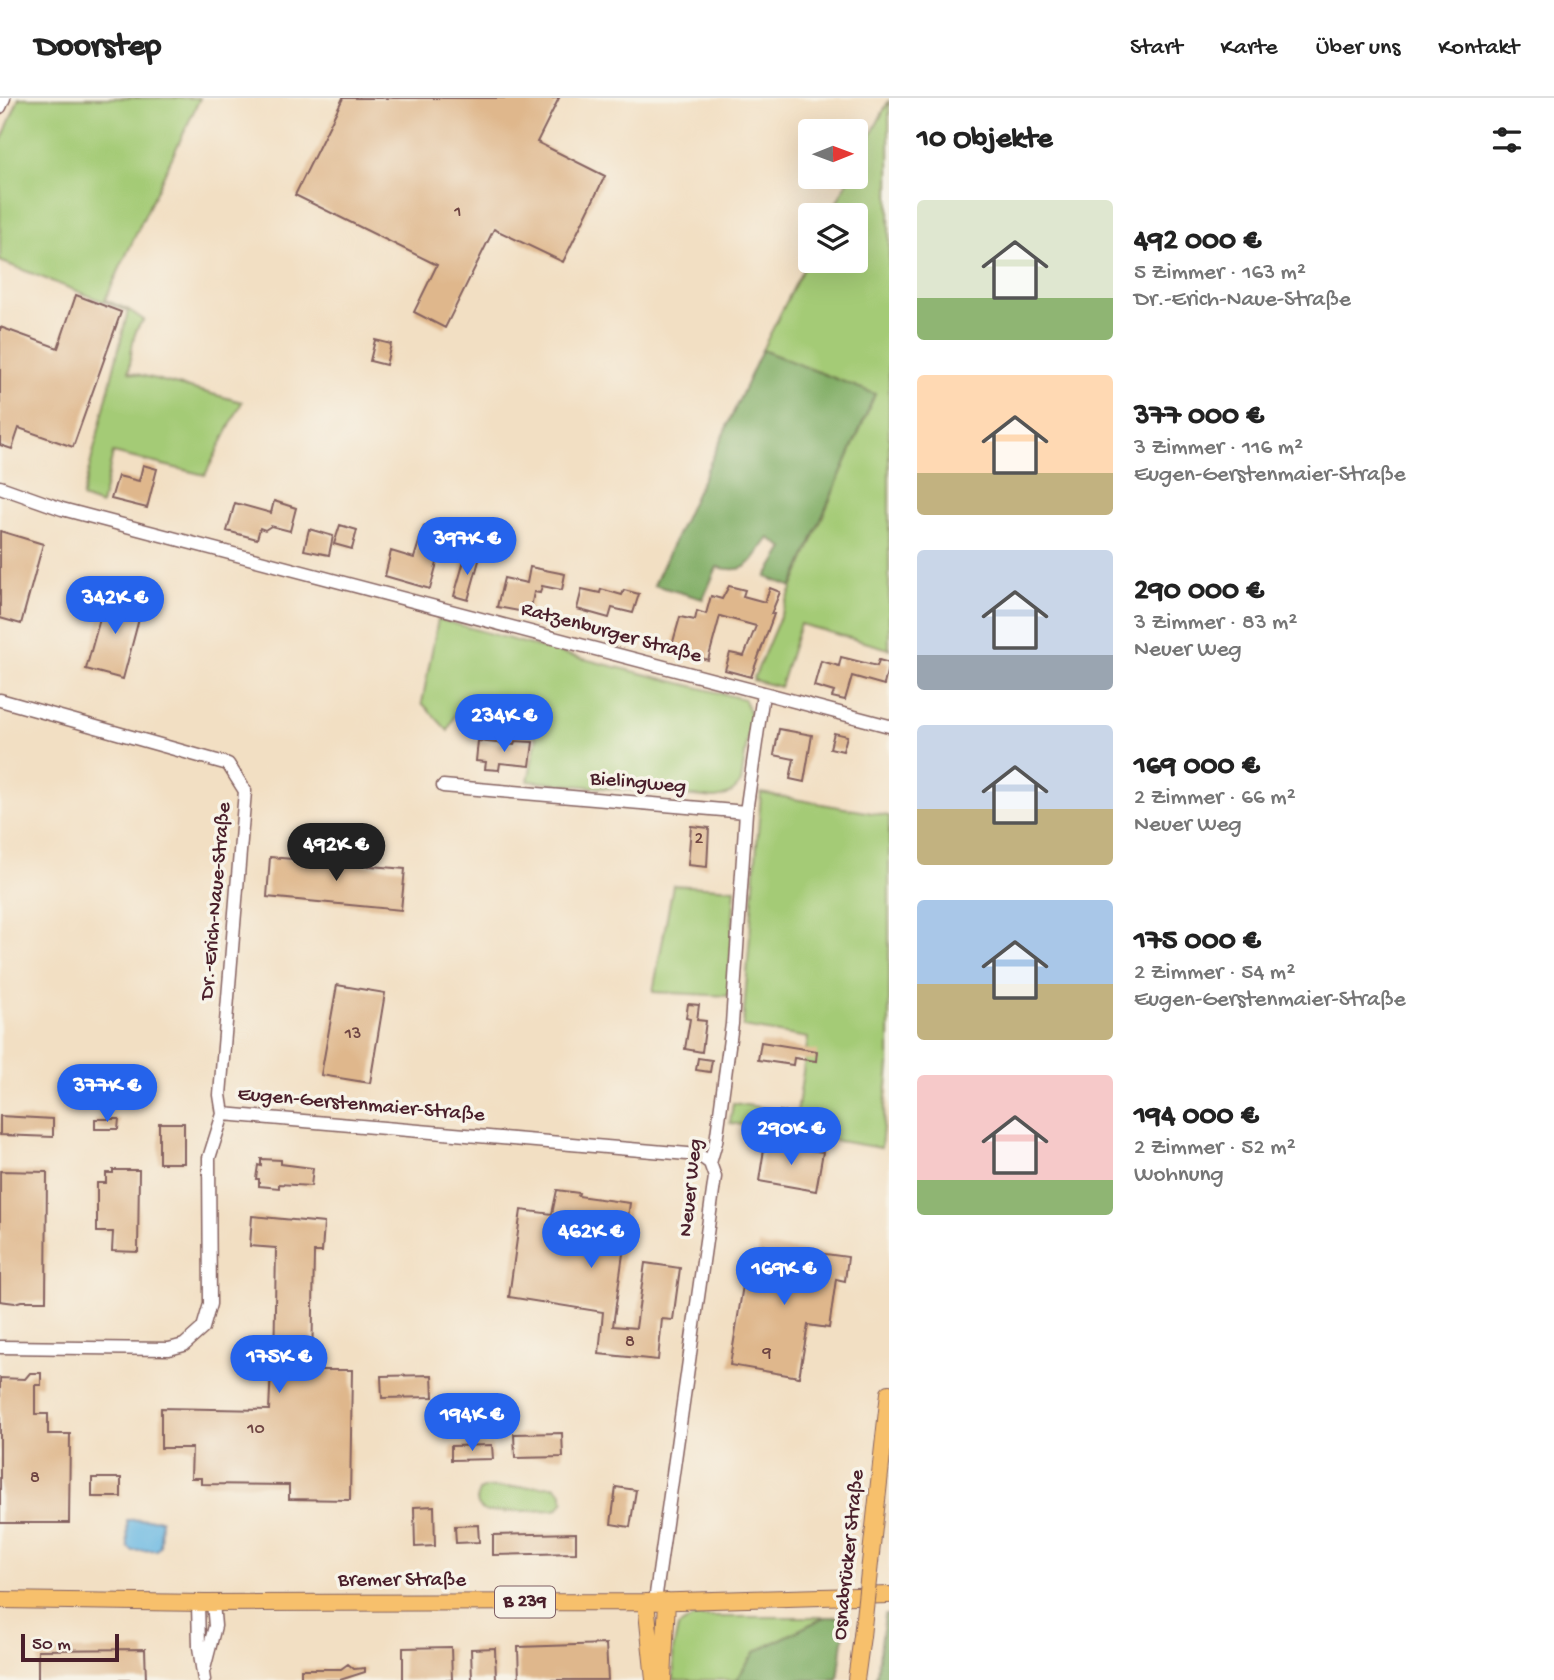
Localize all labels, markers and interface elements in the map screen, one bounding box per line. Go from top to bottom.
text: Doorstep [35,29,161,67]
text: Start [1130,34,1182,63]
text: Karte [1220,34,1278,63]
text: Über uns [1316,34,1400,63]
text: Kontakt [1438,34,1519,63]
north arrow [798,119,868,189]
map controls [798,119,868,273]
icon: filters [1488,121,1526,159]
text: 10 Objekte [917,123,1052,158]
house number: 1 [453,202,462,223]
button: layers [798,203,868,273]
text: 492 000 € [1134,225,1261,260]
icon: home [973,228,1057,312]
text: 5 Zimmer · 163 m² [1134,260,1306,287]
text: Dr.-Erich-Naue-Straße [1134,287,1351,314]
text: 377 000 € [1134,400,1264,435]
icon: home [973,403,1057,487]
text: 3 Zimmer · 116 m² [1134,435,1303,462]
text: Eugen-Gerstenmaier-Straße [1134,462,1406,489]
pin: 397K € [410,518,524,577]
text: 397K € [433,526,501,553]
text: 290 000 € [1134,575,1264,610]
pin: 342K € [58,576,172,636]
icon: home [973,578,1057,662]
text: 342K € [82,585,148,612]
street label: Ratzenburger Straße [518,598,705,670]
text: 3 Zimmer · 83 m² [1134,610,1297,637]
text: Neuer Weg [1134,637,1242,664]
pin: 234K € [447,694,561,754]
text: 234K € [471,703,537,730]
text: 169 000 € [1134,750,1260,785]
icon: home [973,753,1057,837]
street label: Bielingweg [588,767,687,801]
text: 2 Zimmer · 66 m² [1134,785,1296,812]
street label: Dr.-Erich-Naue-Straße [196,800,238,1003]
text: Neuer Weg [1134,812,1242,839]
pin: 492K € [279,824,393,883]
house number: 2 [695,829,704,850]
text: 492K € [303,832,369,859]
text: 175 000 € [1134,925,1261,960]
icon: home [973,928,1057,1012]
text: 2 Zimmer · 54 m² [1134,960,1295,987]
text: Eugen-Gerstenmaier-Straße [1134,987,1406,1014]
house number: 13 [344,1024,361,1045]
pin: 377K € [50,1065,164,1124]
text: 377K € [73,1073,141,1100]
street label: Eugen-Gerstenmaier-Straße [236,1083,487,1129]
text: 194 000 € [1134,1100,1259,1135]
icon: home [973,1103,1057,1187]
pin: 290K € [734,1108,848,1167]
text: 290K € [757,1116,825,1143]
text: 2 Zimmer · 52 m² [1134,1135,1296,1162]
street label: Neuer Weg [674,1138,710,1238]
text: Wohnung [1134,1162,1224,1189]
pin: 462K € [534,1210,648,1270]
text: 462K € [558,1219,624,1246]
pin: 169K € [727,1248,841,1307]
text: 169K € [752,1256,816,1283]
house number: 8 [625,1332,635,1353]
pin: 175K € [222,1336,336,1395]
house number: 9 [761,1343,772,1364]
text: 175K € [246,1344,312,1371]
pin: 194K € [415,1394,529,1453]
text: 194K € [440,1402,504,1429]
house number: 10 [246,1419,265,1440]
street label: Osnabrücker Straße [829,1467,871,1641]
house number: 8 [30,1468,40,1489]
street label: Bremer Straße [337,1569,467,1594]
road number: B 239 [495,1586,555,1618]
scale bar [21,1631,119,1663]
text: 50 m [32,1634,71,1657]

